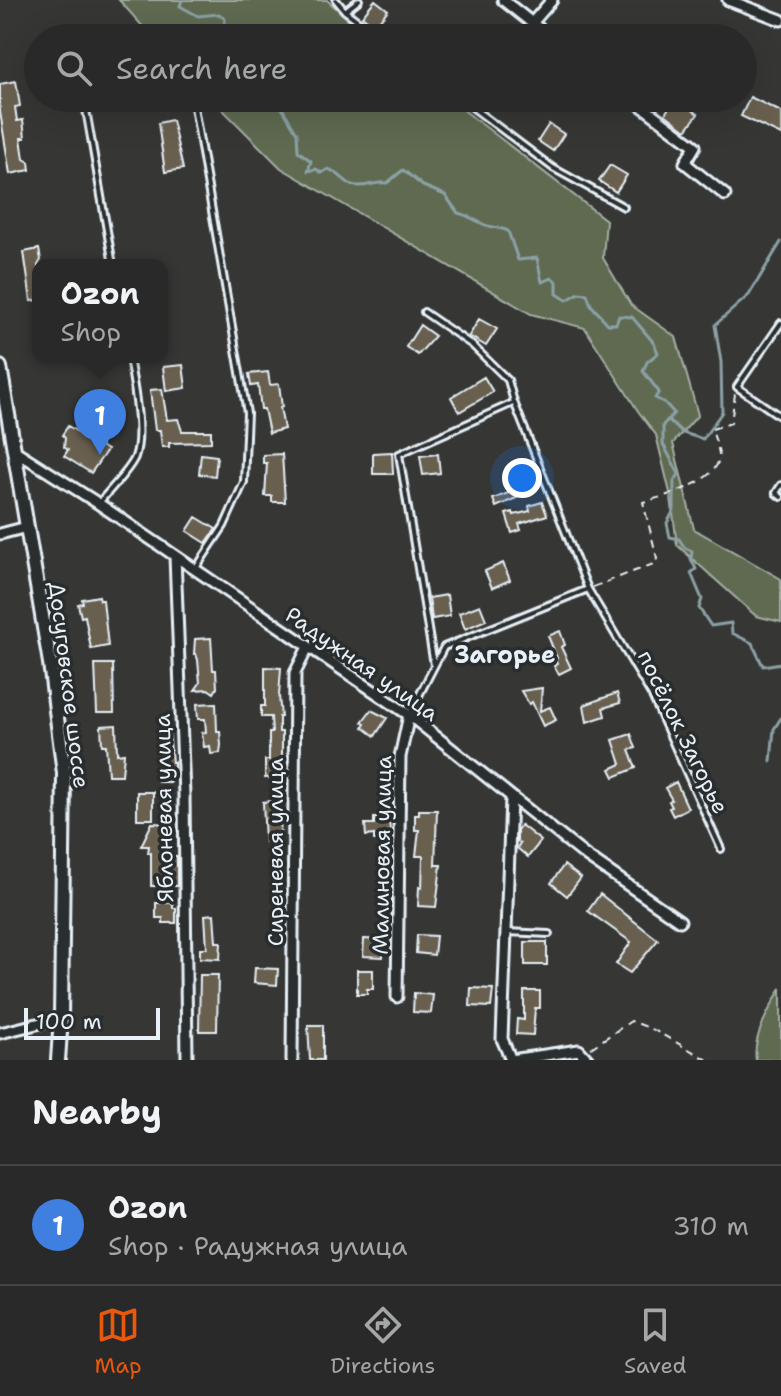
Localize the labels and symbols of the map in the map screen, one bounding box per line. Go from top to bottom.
pin: 1 [74,389,126,455]
your location [502,458,542,498]
street label: Досуговское шоссе [42,580,96,790]
street label: Радужная улица [280,600,445,728]
district label: Загорье [455,639,555,671]
street label: посёлок Загорье [631,645,735,819]
street label: Яблоневая улица [148,713,180,902]
street label: Малиновая улица [366,755,398,955]
street label: Сиреневая улица [261,757,290,946]
scale bar [24,1004,160,1040]

